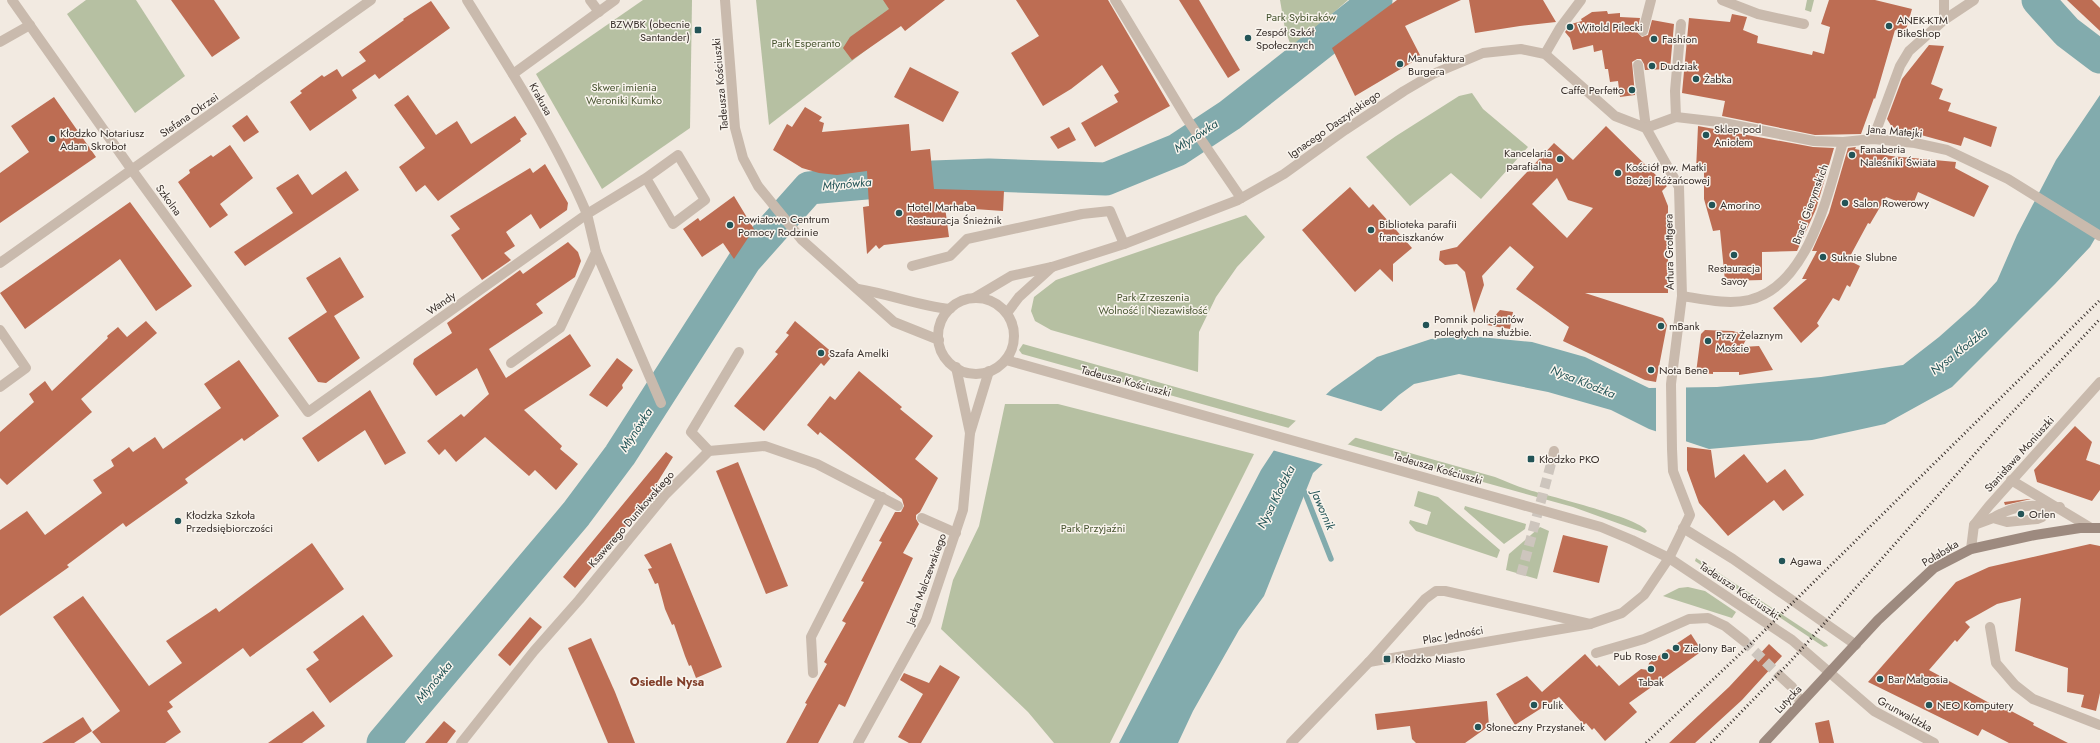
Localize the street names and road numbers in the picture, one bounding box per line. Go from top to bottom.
street label: Tadeusza Kościuszki [708,37,732,131]
street label: Krakusa [525,80,557,118]
street label: Ignacego Daszyńskiego [1284,86,1384,162]
street label: Stefana Okrzei [156,89,222,141]
street label: Jana Matejki [1865,120,1923,141]
street label: Braci Gierymskich [1788,162,1832,246]
street label: Szkolna [152,181,186,219]
street label: Artura Grottgera [1660,214,1678,290]
street label: Wandy [423,287,459,319]
street label: Tadeusza Kościuszki [1079,361,1173,401]
street label: Stanisława Moniuszki [1980,412,2058,496]
street label: Tadeusza Kościuszki [1391,448,1485,488]
street label: Ksawerego Dunikowskiego [584,467,678,571]
street label: Jacka Malczewskiego [901,531,950,629]
street label: Połabska [1919,536,1961,570]
street label: Tadeusza Kościuszki [1696,558,1782,623]
street label: Plac Jedności [1421,622,1485,648]
street label: Lutycka [1771,681,1805,717]
street label: Grunwaldzka [1875,692,1935,736]

